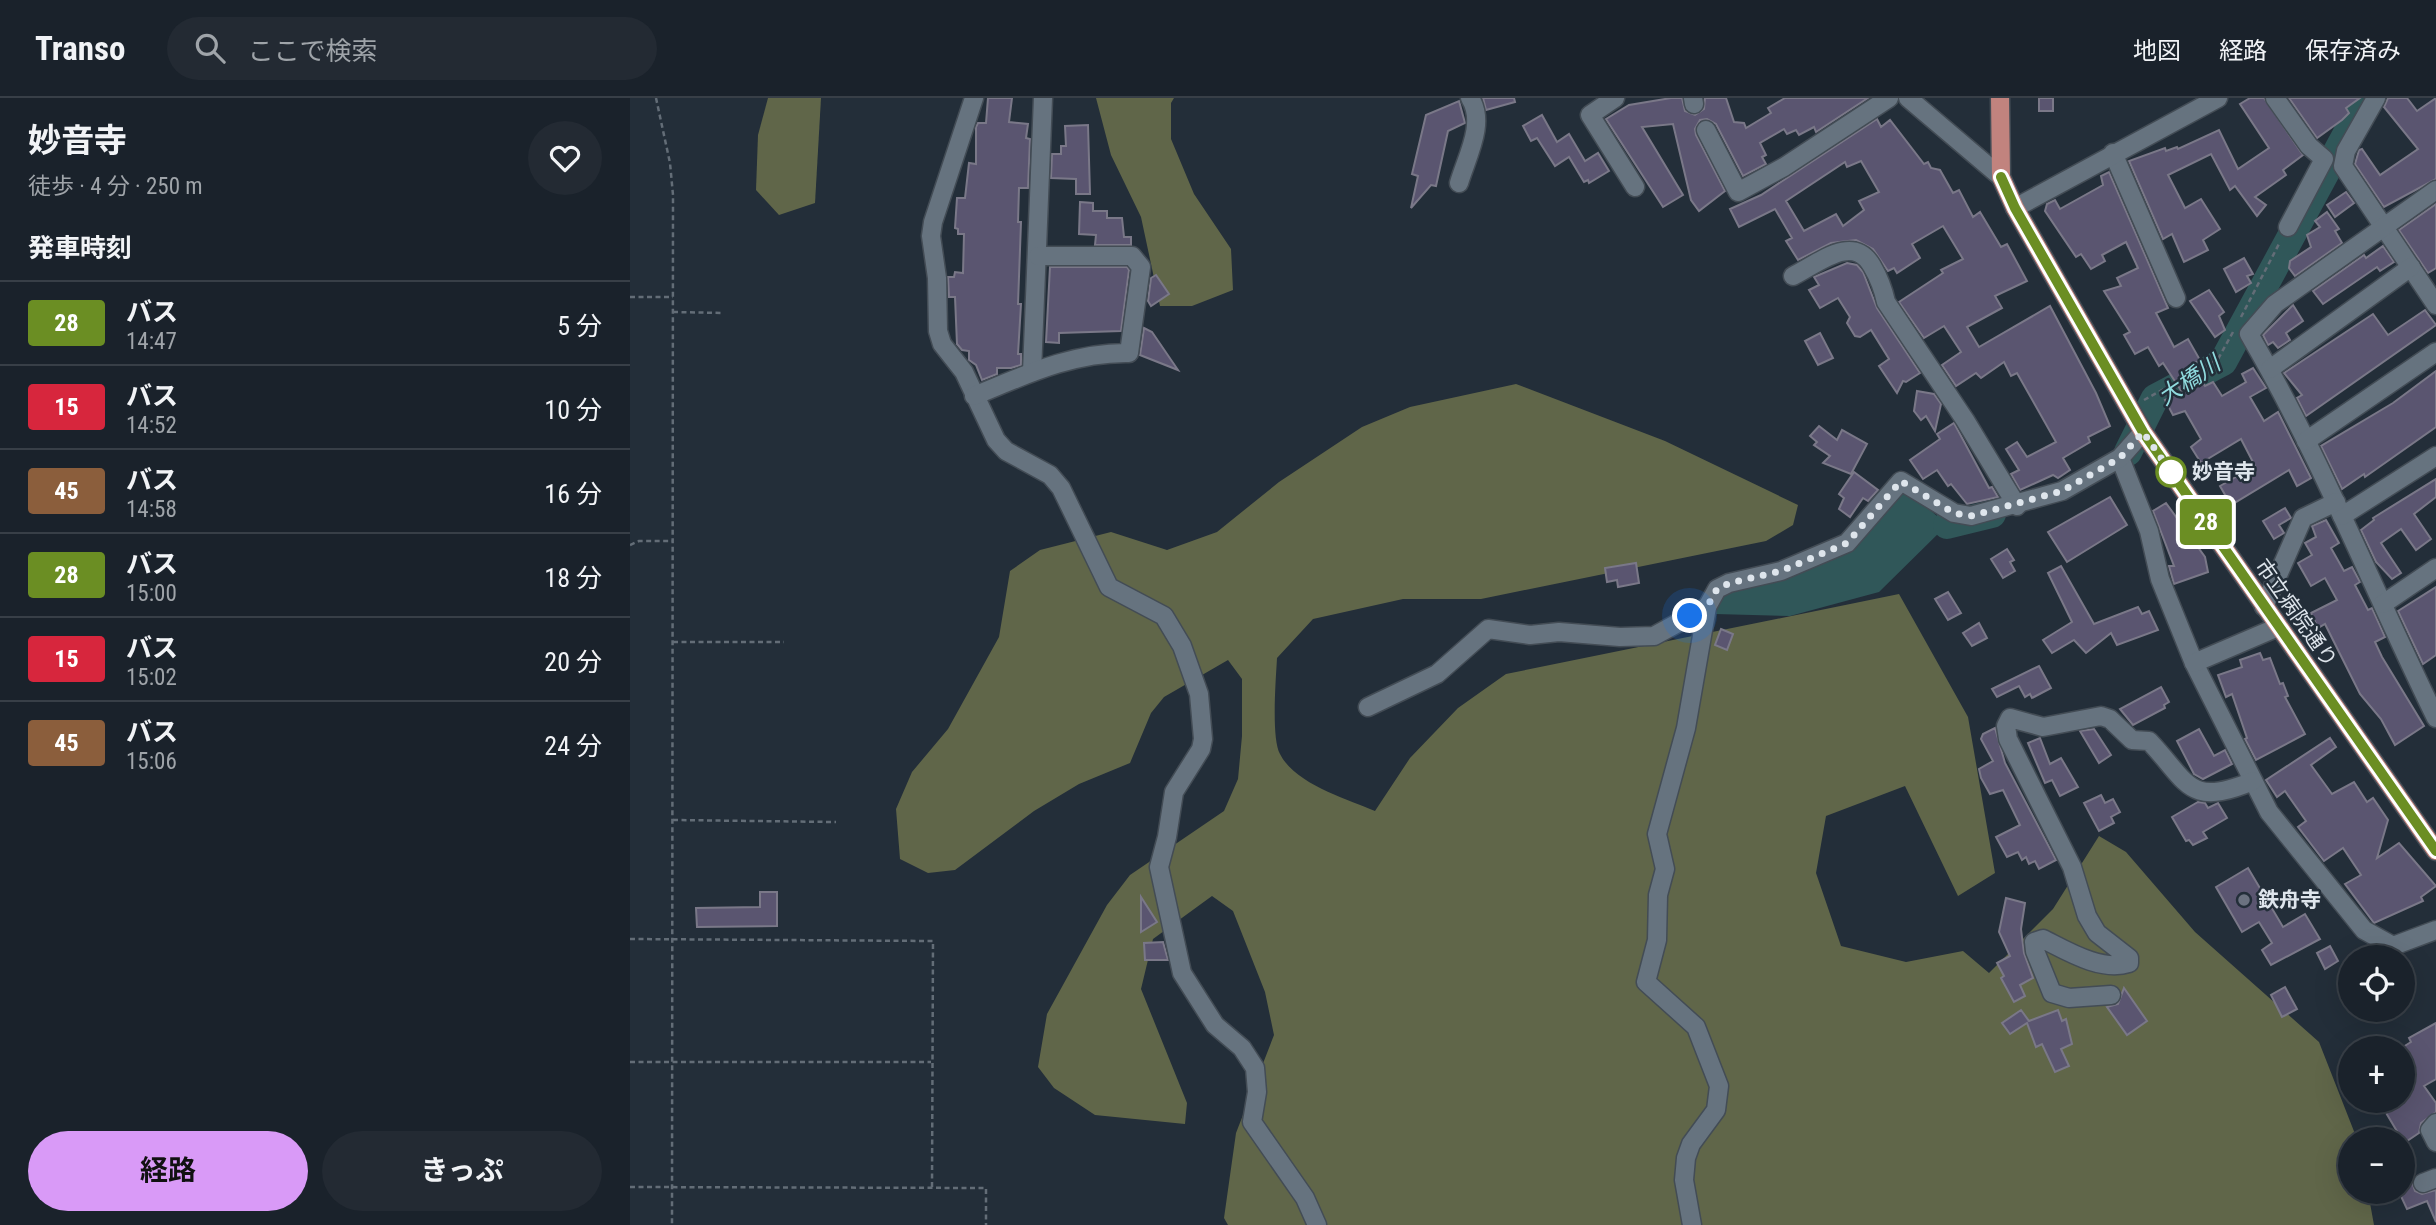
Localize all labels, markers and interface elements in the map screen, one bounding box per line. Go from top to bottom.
search box [167,17,657,80]
text: Transo [35,29,125,68]
icon: search [191,29,229,67]
text: ここで検索 [247,36,378,66]
text: 地図 [2133,37,2181,65]
text: 経路 [2219,37,2267,65]
text: 保存済み [2305,37,2401,65]
text: 妙音寺 [28,121,127,160]
button: heart [528,121,602,195]
text: 徒歩 · 4 分 · 250 m [28,173,203,200]
text: 発車時刻 [28,233,132,263]
text: バス [126,297,178,327]
text: 28 [54,309,79,337]
text: 5 分 [557,311,602,341]
text: 14:47 [126,328,177,355]
water label: 大橋川 [2153,348,2228,411]
text: バス [126,381,178,411]
text: 15 [54,393,79,421]
text: 10 分 [544,395,602,425]
text: 14:52 [126,412,177,439]
marker: 妙音寺 [2156,457,2186,487]
place label: 妙音寺 [2192,460,2255,484]
text: バス [126,465,178,495]
text: 45 [54,477,79,505]
text: 16 分 [544,479,602,509]
text: 14:58 [126,496,177,523]
line badge: 28 [2174,499,2238,545]
text: 28 [2194,508,2218,536]
text: バス [126,549,178,579]
street label: 市立病院通り [2250,555,2342,671]
text: 28 [54,561,79,589]
text: 18 分 [544,563,602,593]
text: 15:00 [126,580,177,607]
your location [1672,598,1707,633]
text: バス [126,633,178,663]
text: 15 [54,645,79,673]
text: 20 分 [544,647,602,677]
text: 15:02 [126,664,177,691]
text: バス [126,717,178,747]
text: 45 [54,729,79,757]
text: 24 分 [544,731,602,761]
text: 15:06 [126,748,177,775]
place label: 鉄舟寺 [2258,888,2321,912]
marker: 鉄舟寺 [2236,892,2252,908]
map controls [2338,945,2415,1204]
button: locate [2338,945,2415,1022]
button: + [2338,1036,2415,1113]
button: − [2338,1127,2415,1204]
button: 経路 [28,1131,308,1211]
button: きっぷ [322,1131,602,1211]

